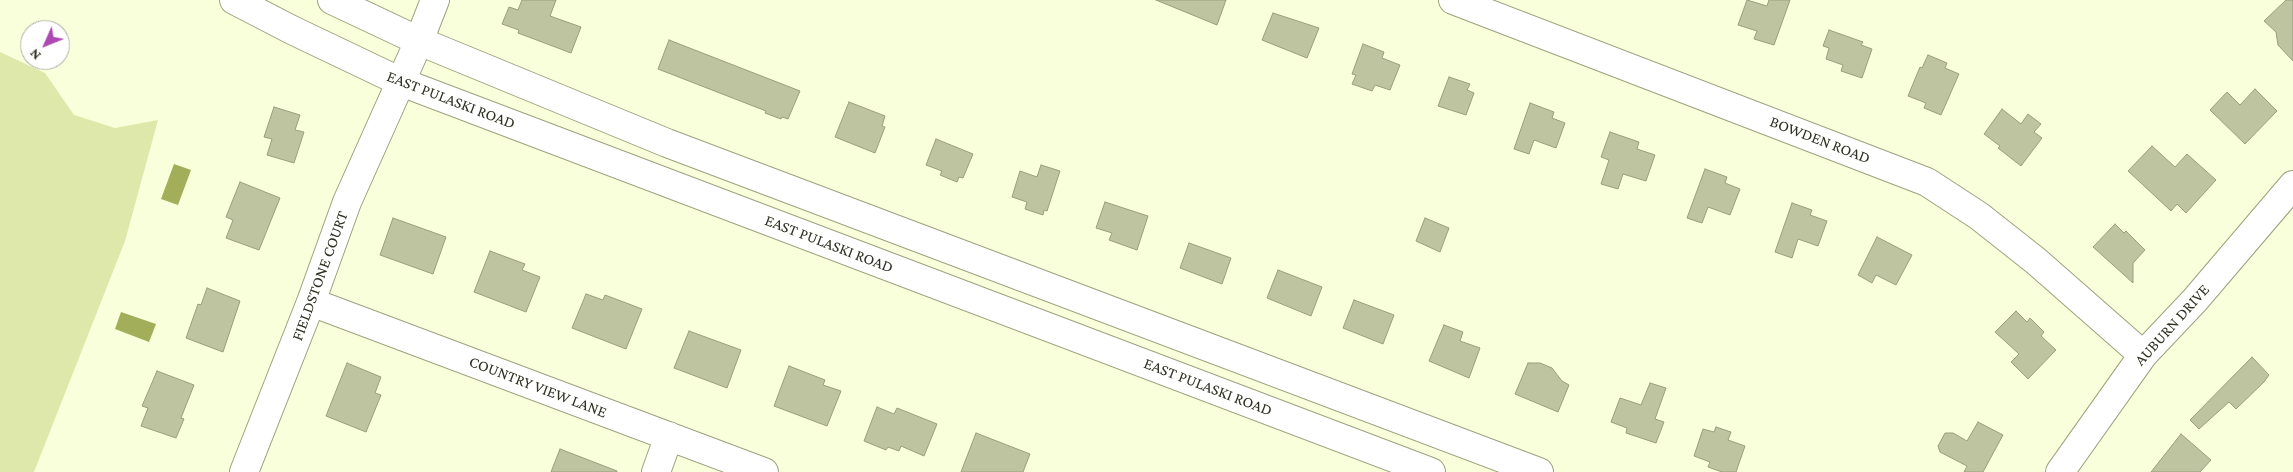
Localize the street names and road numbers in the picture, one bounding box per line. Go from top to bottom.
street label: EAST PULASKI ROAD [384,67,518,133]
street label: BOWDEN ROAD [1767,112,1873,168]
street label: FIELDSTONE COURT [288,209,352,343]
street label: EAST PULASKI ROAD [762,211,896,277]
street label: AUBURN DRIVE [2130,280,2214,370]
street label: COUNTRY VIEW LANE [466,352,610,422]
street label: EAST PULASKI ROAD [1141,354,1275,420]

